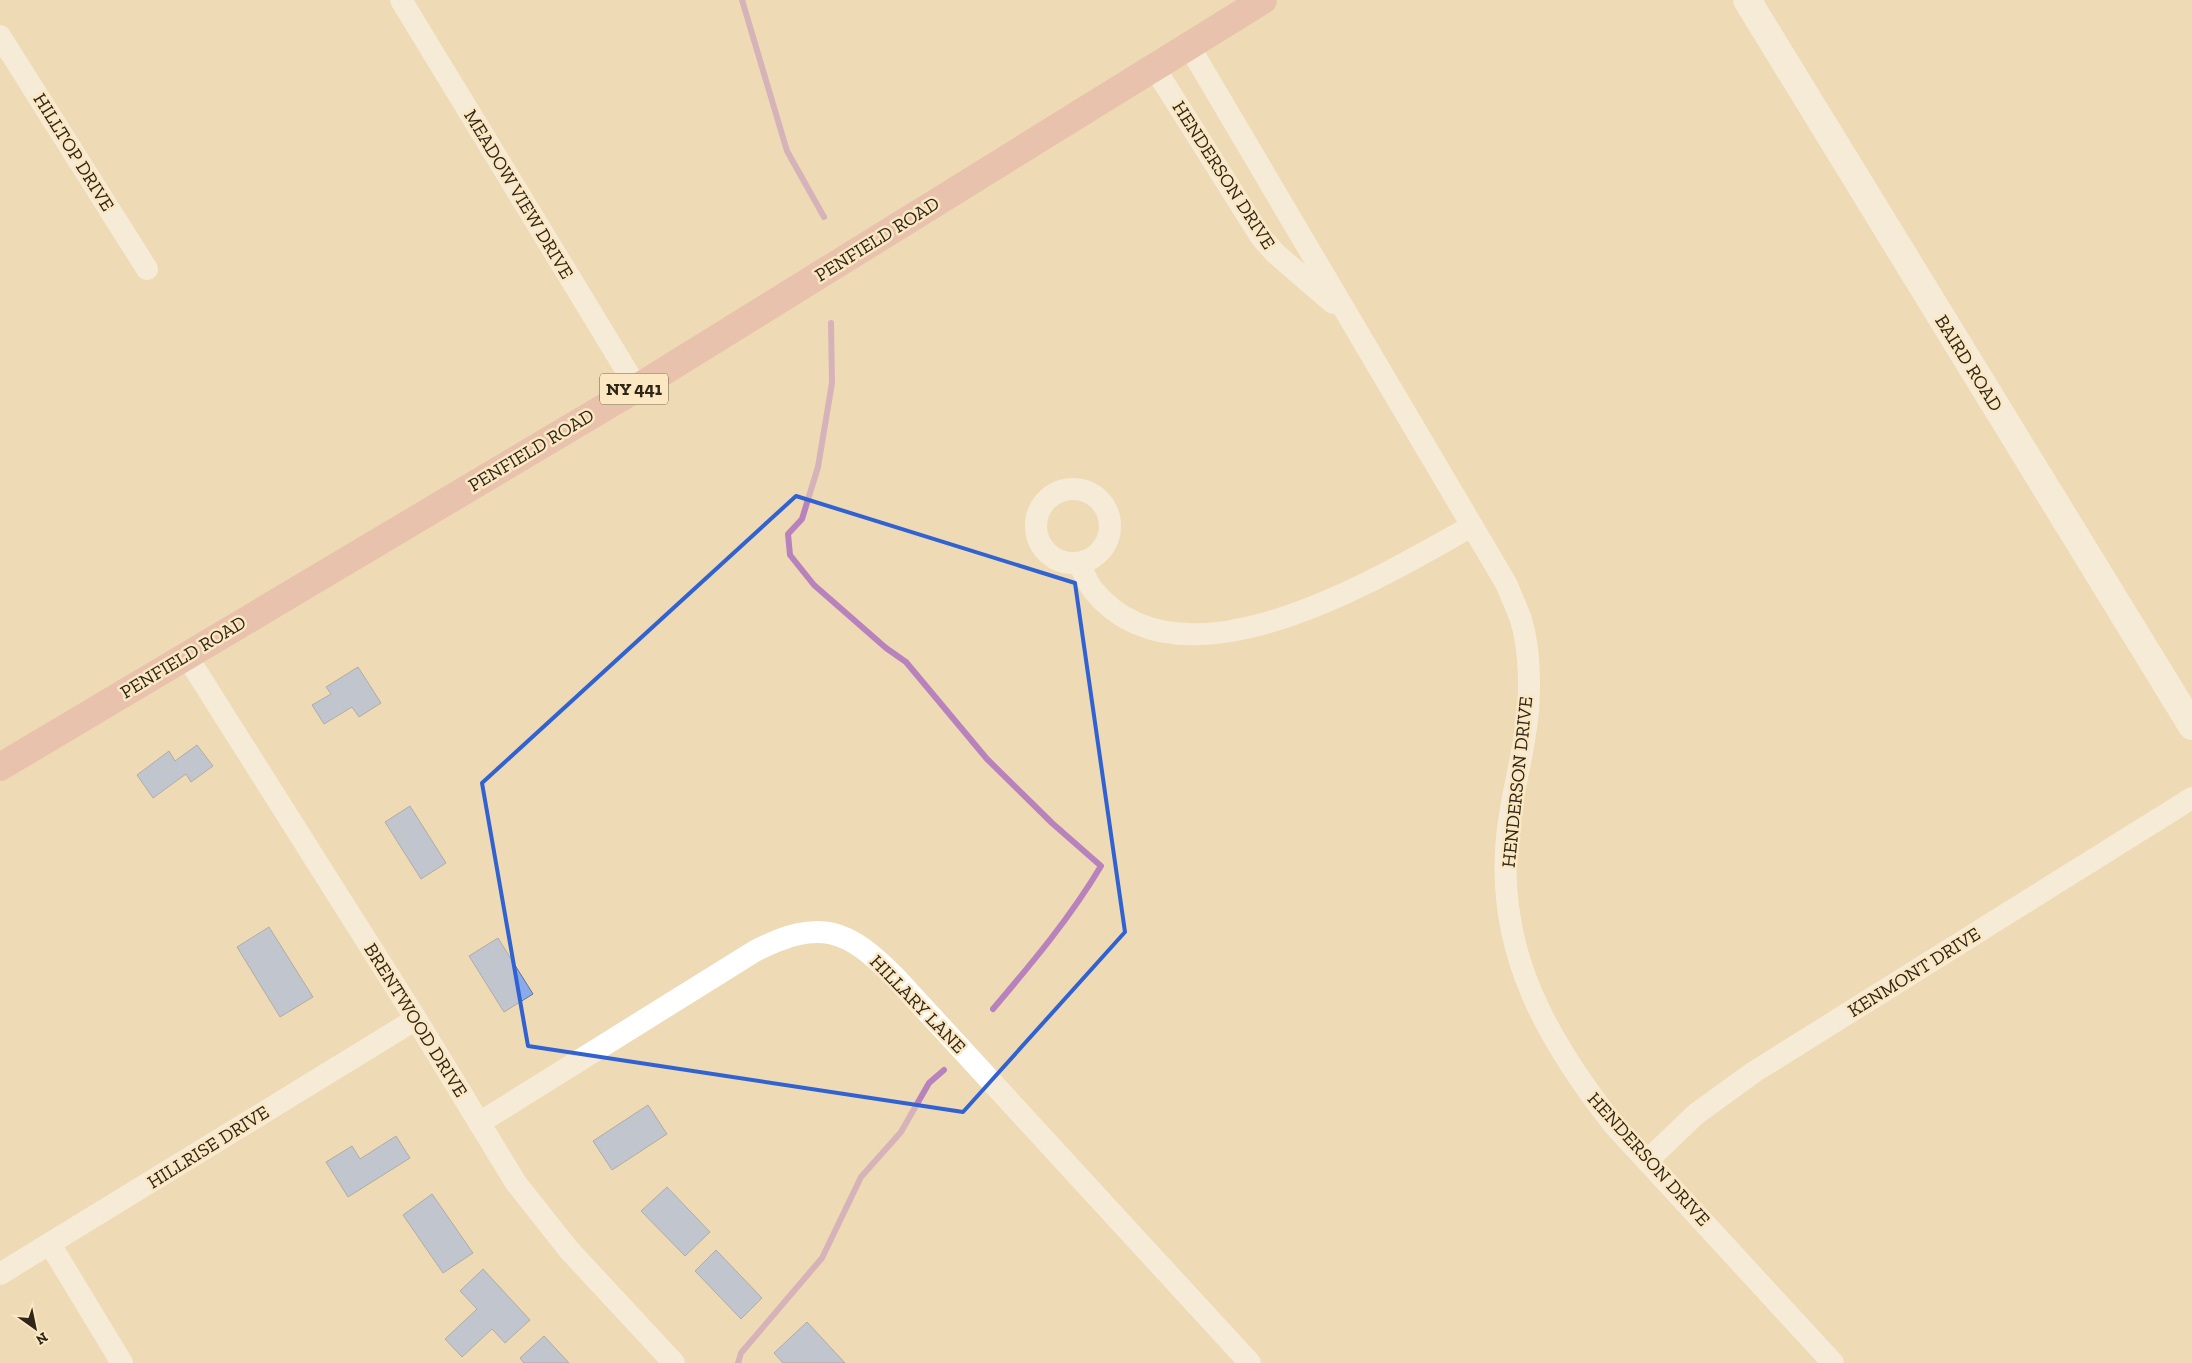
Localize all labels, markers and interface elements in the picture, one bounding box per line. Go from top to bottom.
street label: HILLTOP DRIVE [29,89,119,215]
street label: HENDERSON DRIVE [1167,97,1281,253]
street label: MEADOW VIEW DRIVE [459,105,579,283]
street label: PENFIELD ROAD [810,191,944,287]
street label: BAIRD ROAD [1930,310,2008,416]
road number: NY 441 [600,374,668,404]
street label: PENFIELD ROAD [464,403,598,497]
street label: PENFIELD ROAD [116,610,250,704]
street label: HENDERSON DRIVE [1497,695,1537,869]
street label: KENMONT DRIVE [1844,922,1984,1022]
street label: BRENTWOOD DRIVE [359,939,473,1101]
street label: HILLARY LANE [865,950,971,1058]
street label: HENDERSON DRIVE [1583,1087,1715,1231]
street label: HILLRISE DRIVE [143,1100,273,1194]
north arrow [10,1303,60,1353]
text: N [32,1328,51,1349]

